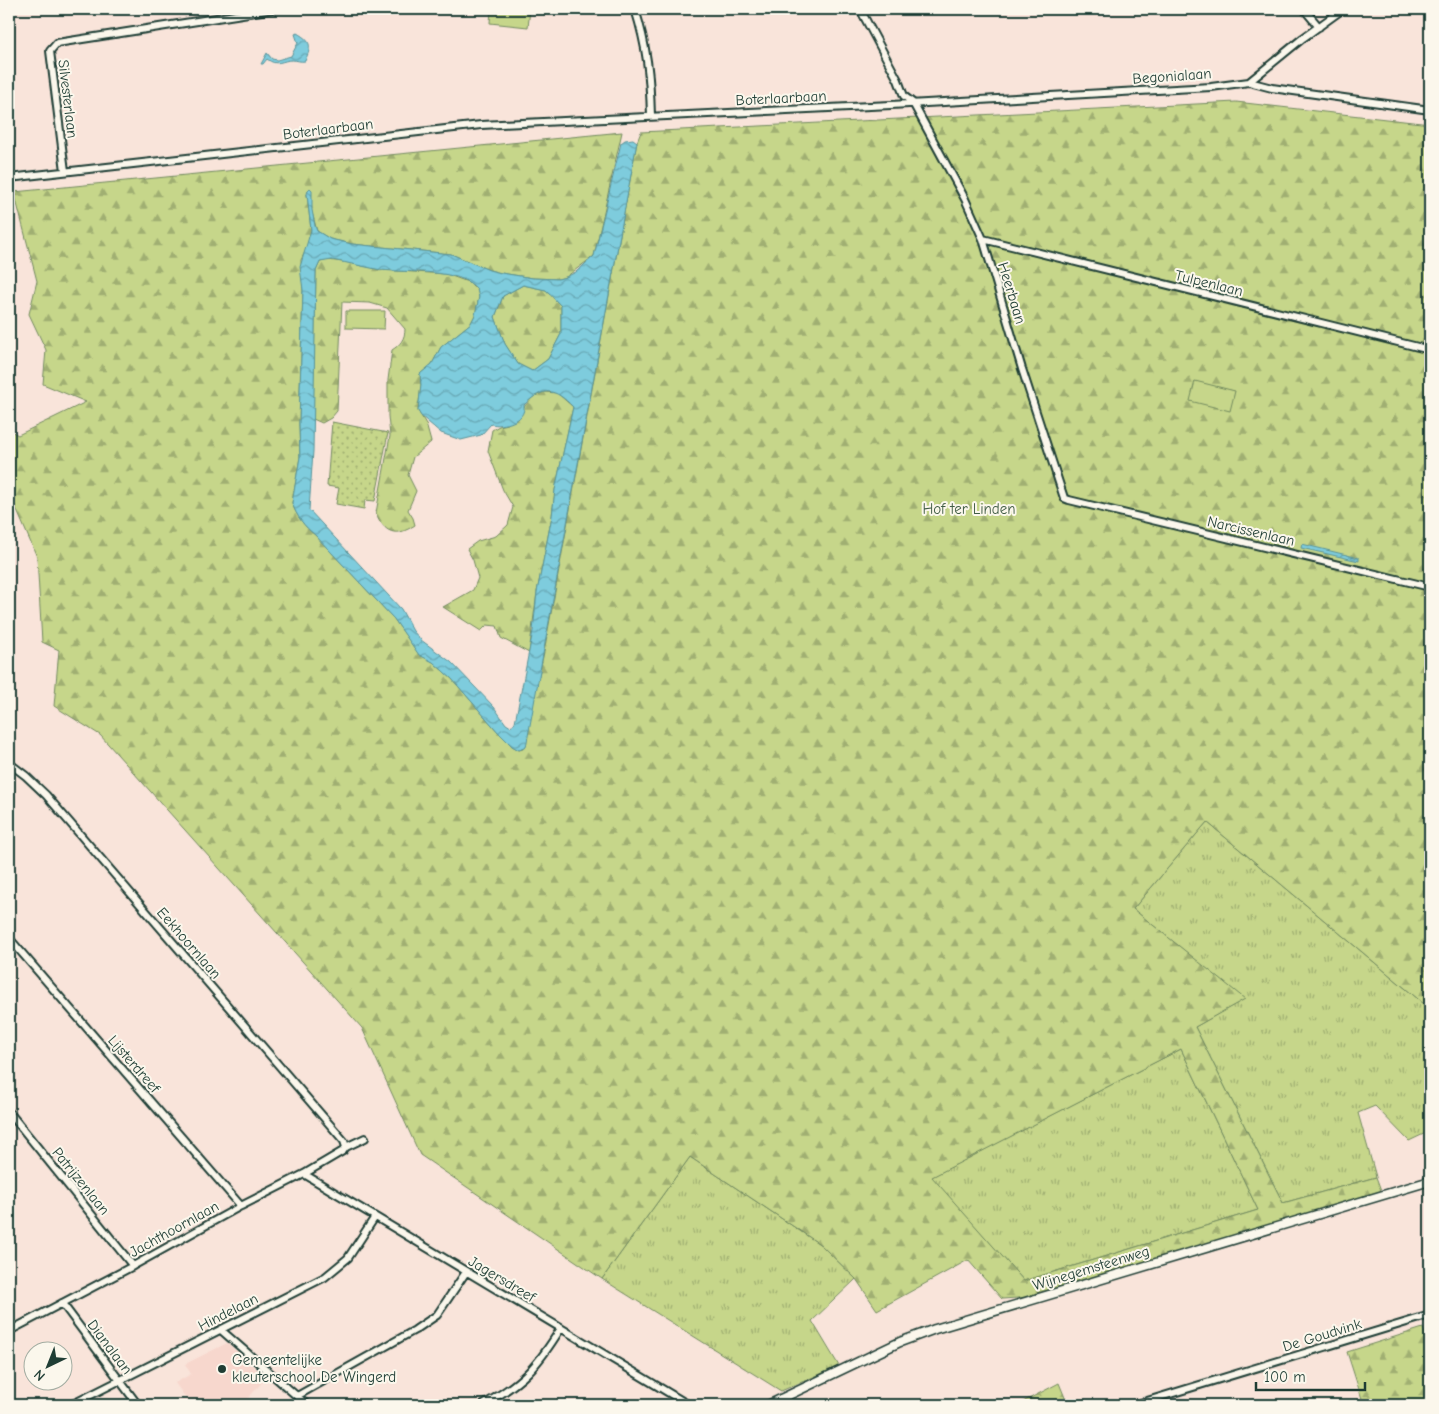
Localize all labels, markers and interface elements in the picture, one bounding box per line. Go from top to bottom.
street label: Silvesterlaan [54,59,82,139]
street label: Begonialaan [1132,64,1212,88]
street label: Boterlaarbaan [735,87,827,109]
street label: Boterlaarbaan [282,115,374,143]
street label: Heerbaan [994,260,1030,326]
street label: Tulpenlaan [1173,266,1245,300]
park label: Hof ter Linden [922,500,1016,518]
street label: Narcissenlaan [1206,512,1296,550]
street label: Eekhoornlaan [153,903,225,983]
street label: Lijsterdreef [104,1032,164,1097]
street label: Patrijzenlaan [48,1144,114,1218]
street label: Jachthoornlaan [126,1197,222,1261]
street label: Wijnegemsteenweg [1030,1242,1152,1294]
street label: Jagersdreef [465,1252,539,1306]
street label: Hindelaan [195,1289,261,1335]
street label: De Goudvink [1280,1314,1364,1356]
street label: Dianalaan [84,1316,136,1378]
north arrow [22,1342,72,1392]
place label: Gemeentelijke kleuterschool De Wingerd [232,1351,396,1386]
scale bar [1256,1359,1365,1391]
marker: Gemeentelijke kleuterschool De Wingerd [216,1363,228,1375]
text: N [30,1366,49,1384]
text: 100 m [1264,1368,1306,1386]

